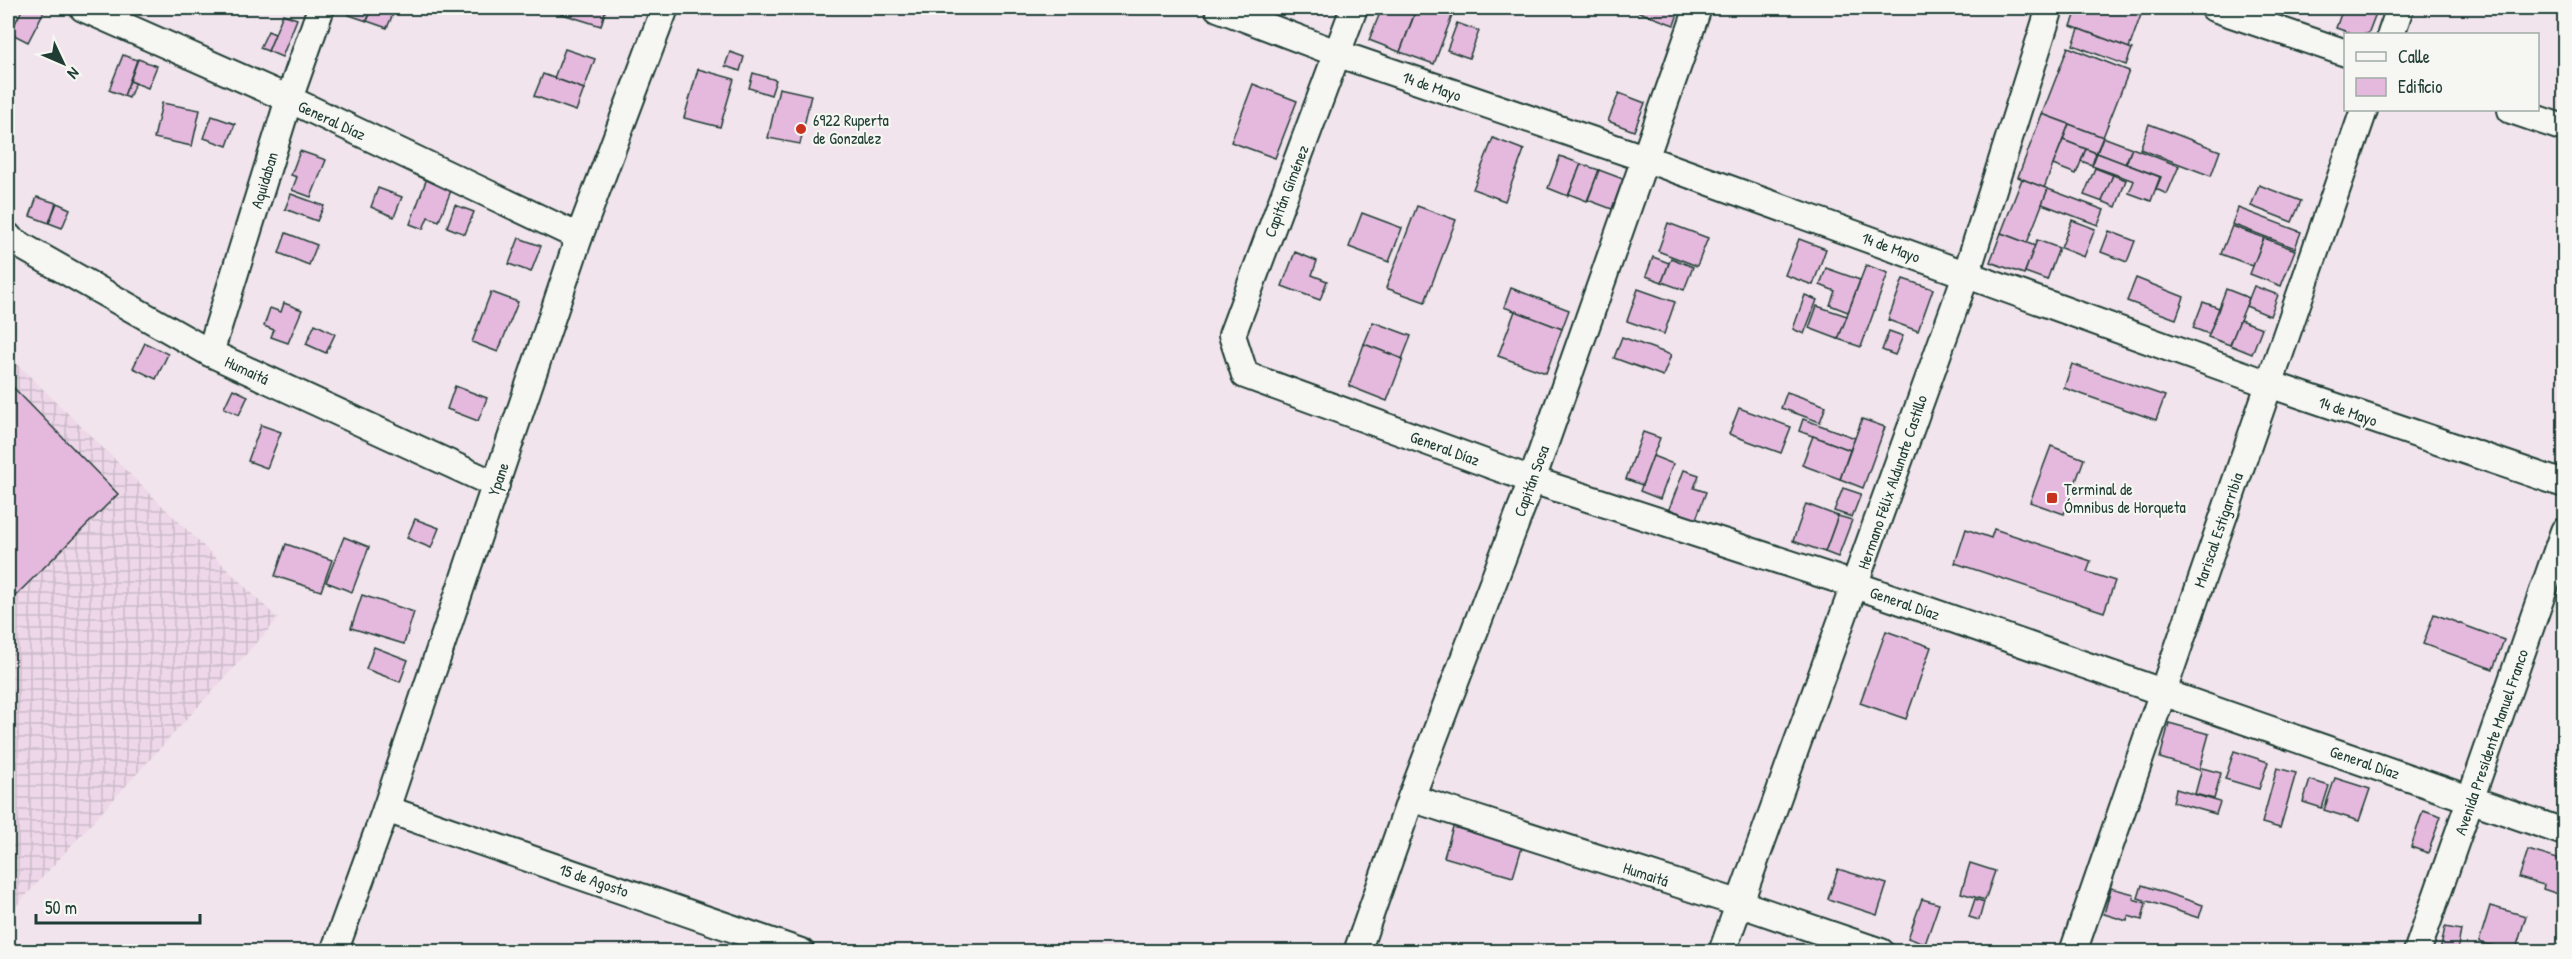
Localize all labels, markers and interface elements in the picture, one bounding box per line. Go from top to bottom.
north arrow [33,33,93,93]
legend [2344,33,2539,111]
text: Calle [2398,44,2430,69]
text: N [63,63,85,84]
street label: 14 de Mayo [1400,66,1465,106]
text: Edificio [2398,74,2442,99]
street label: General Díaz [295,95,370,145]
place label: 6922 Ruperta de Gonzalez [813,109,889,149]
marker: 6922 Ruperta de Gonzalez [794,122,808,136]
street label: Capitán Giménez [1258,142,1314,240]
street label: Aquidaban [245,149,283,211]
street label: 14 de Mayo [1859,226,1924,268]
street label: Humaitá [221,350,273,390]
street label: Hermano Félix Aldunate Castillo [1852,391,1932,572]
street label: 14 de Mayo [2316,391,2381,431]
street label: General Díaz [1407,425,1483,471]
street label: Capitán Sosa [1508,442,1554,520]
street label: Ypane [482,459,514,499]
street label: Mariscal Estigarribia [2188,470,2248,590]
place label: Terminal de Ómnibus de Horqueta [2064,478,2186,518]
marker: Terminal de Ómnibus de Horqueta [2045,491,2059,505]
street label: General Díaz [1867,581,1943,625]
street label: Avenida Presidente Manuel Franco [2449,646,2533,838]
street label: General Díaz [2327,740,2403,784]
street label: Humaitá [1621,856,1671,892]
street label: 15 de Agosto [556,858,632,902]
scale bar [36,887,200,925]
text: 50 m [45,895,77,920]

